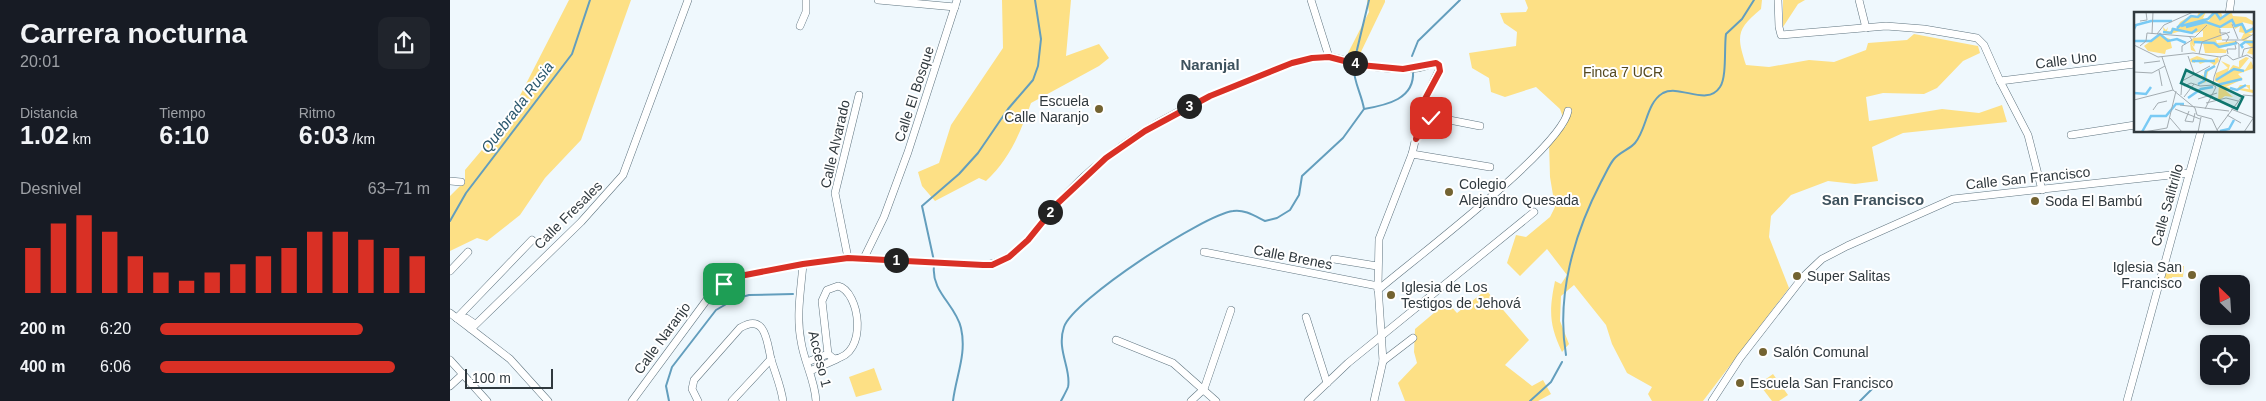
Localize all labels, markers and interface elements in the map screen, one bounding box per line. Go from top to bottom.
inset map [2134,12,2254,132]
button: share [378,17,430,69]
text: Carrera nocturna [20,18,247,49]
street label: Calle El Bosque [891,44,937,144]
street label: Calle Uno [2035,48,2098,72]
pin: 4 [1342,50,1368,76]
text: 20:01 [20,53,60,70]
text: 4 [1352,55,1359,71]
district label: Naranjal [1180,56,1240,73]
water label: Quebrada Rusia [477,58,557,156]
park label: Finca 7 UCR [1583,64,1663,80]
place label: Escuela Calle Naranjo [1004,93,1089,125]
pin: 3 [1176,94,1202,118]
pin [1410,97,1452,139]
street label: Calle Alvarado [817,98,853,190]
text: 3 [1186,98,1193,114]
marker: Escuela Calle Naranjo [1093,103,1105,115]
icon: check [1417,104,1445,132]
text: Distancia [20,105,78,121]
text: Tiempo [159,105,206,121]
text: Ritmo [299,105,335,121]
text: 1.02 [20,121,69,149]
text: 6:10 [159,121,209,149]
text: 6:03 [299,121,349,149]
text: km [69,131,91,147]
text: /km [349,131,375,147]
street label: Calle Salitrillo [2148,162,2186,248]
street label: Calle San Francisco [1965,163,2091,193]
place label: Colegio Alejandro Quesada [1459,176,1579,208]
street label: Calle Fresales [531,178,605,252]
text: Desnivel [20,180,81,197]
text: 63–71 m [368,180,430,197]
marker: Colegio Alejandro Quesada [1443,186,1455,198]
district label: San Francisco [1822,191,1924,208]
place label: Soda El Bambú [2045,193,2142,209]
marker: Soda El Bambú [2029,195,2041,207]
pin: 2 [1038,200,1062,224]
text: 2 [1047,204,1054,220]
street label: Calle Brenes [1252,241,1334,273]
pin: 1 [884,248,908,272]
text: 1 [893,252,900,268]
place label: Iglesia San Francisco [2113,259,2182,291]
pin [703,263,745,305]
place label: Super Salitas [1807,268,1890,284]
marker: Iglesia San Francisco [2186,269,2198,281]
icon: arrive [710,270,738,298]
marker: Super Salitas [1791,270,1803,282]
north arrow [2200,275,2250,325]
map controls [2200,275,2250,385]
place label: Iglesia de Los Testigos de Jehová [1401,279,1521,311]
marker: Iglesia de Los Testigos de Jehová [1385,289,1397,301]
street label: Calle Naranjo [631,299,694,377]
text: 200 m [20,320,65,337]
text: 6:20 [100,320,131,337]
street label: Acceso 1 [805,329,835,389]
button: locate [2200,335,2250,385]
place label: Salón Comunal [1773,344,1869,360]
marker: Salón Comunal [1757,346,1769,358]
text: 400 m [20,358,65,375]
text: 6:06 [100,358,131,375]
scale bar [465,366,552,389]
text: 100 m [472,370,511,386]
place label: Escuela San Francisco [1750,375,1893,391]
marker: Escuela San Francisco [1734,377,1746,389]

